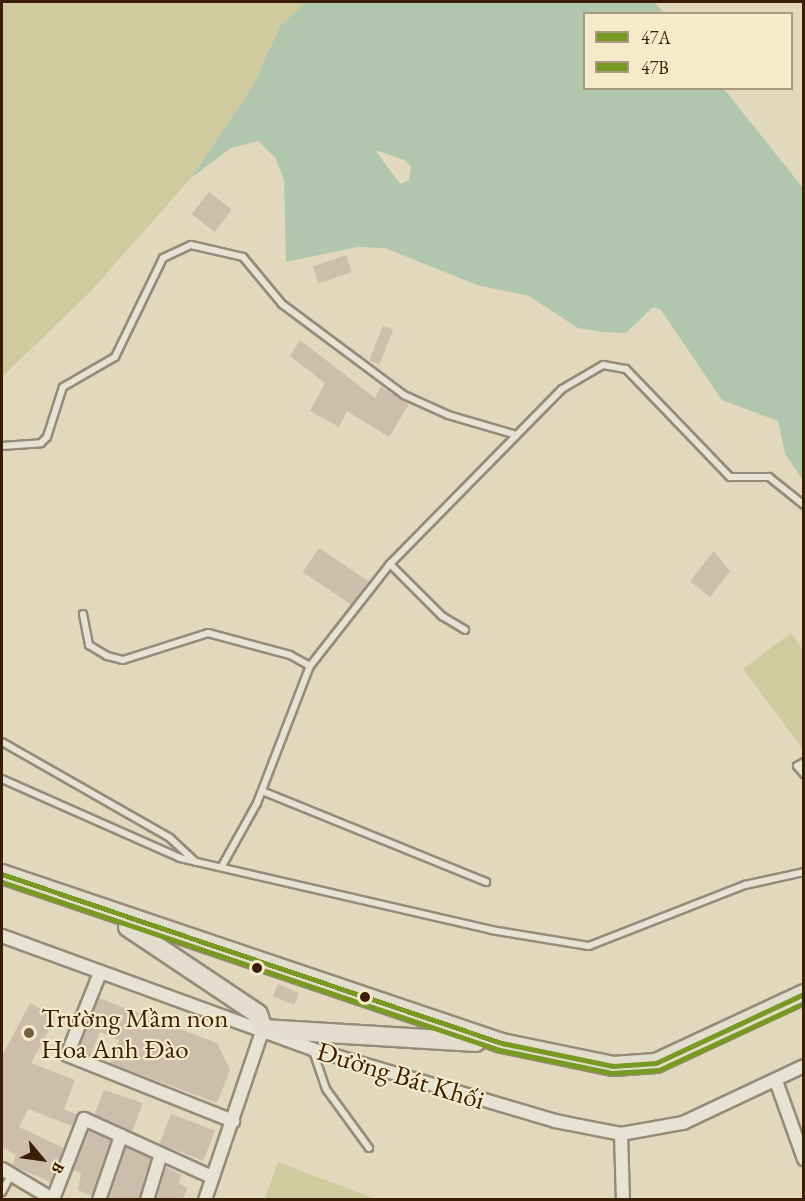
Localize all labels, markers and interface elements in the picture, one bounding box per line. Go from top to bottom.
legend [583,12,793,90]
text: 47A [641,26,671,49]
text: 47B [641,56,669,79]
unlabelled marker [251,962,263,974]
unlabelled marker [359,991,371,1003]
place label: Trường Mầm non Hoa Anh Đào [41,1001,228,1064]
marker: Trường Mầm non Hoa Anh Đào [22,1026,36,1040]
street label: Đường Bát Khối [313,1034,489,1116]
north arrow [12,1129,72,1189]
text: B [47,1158,70,1177]

